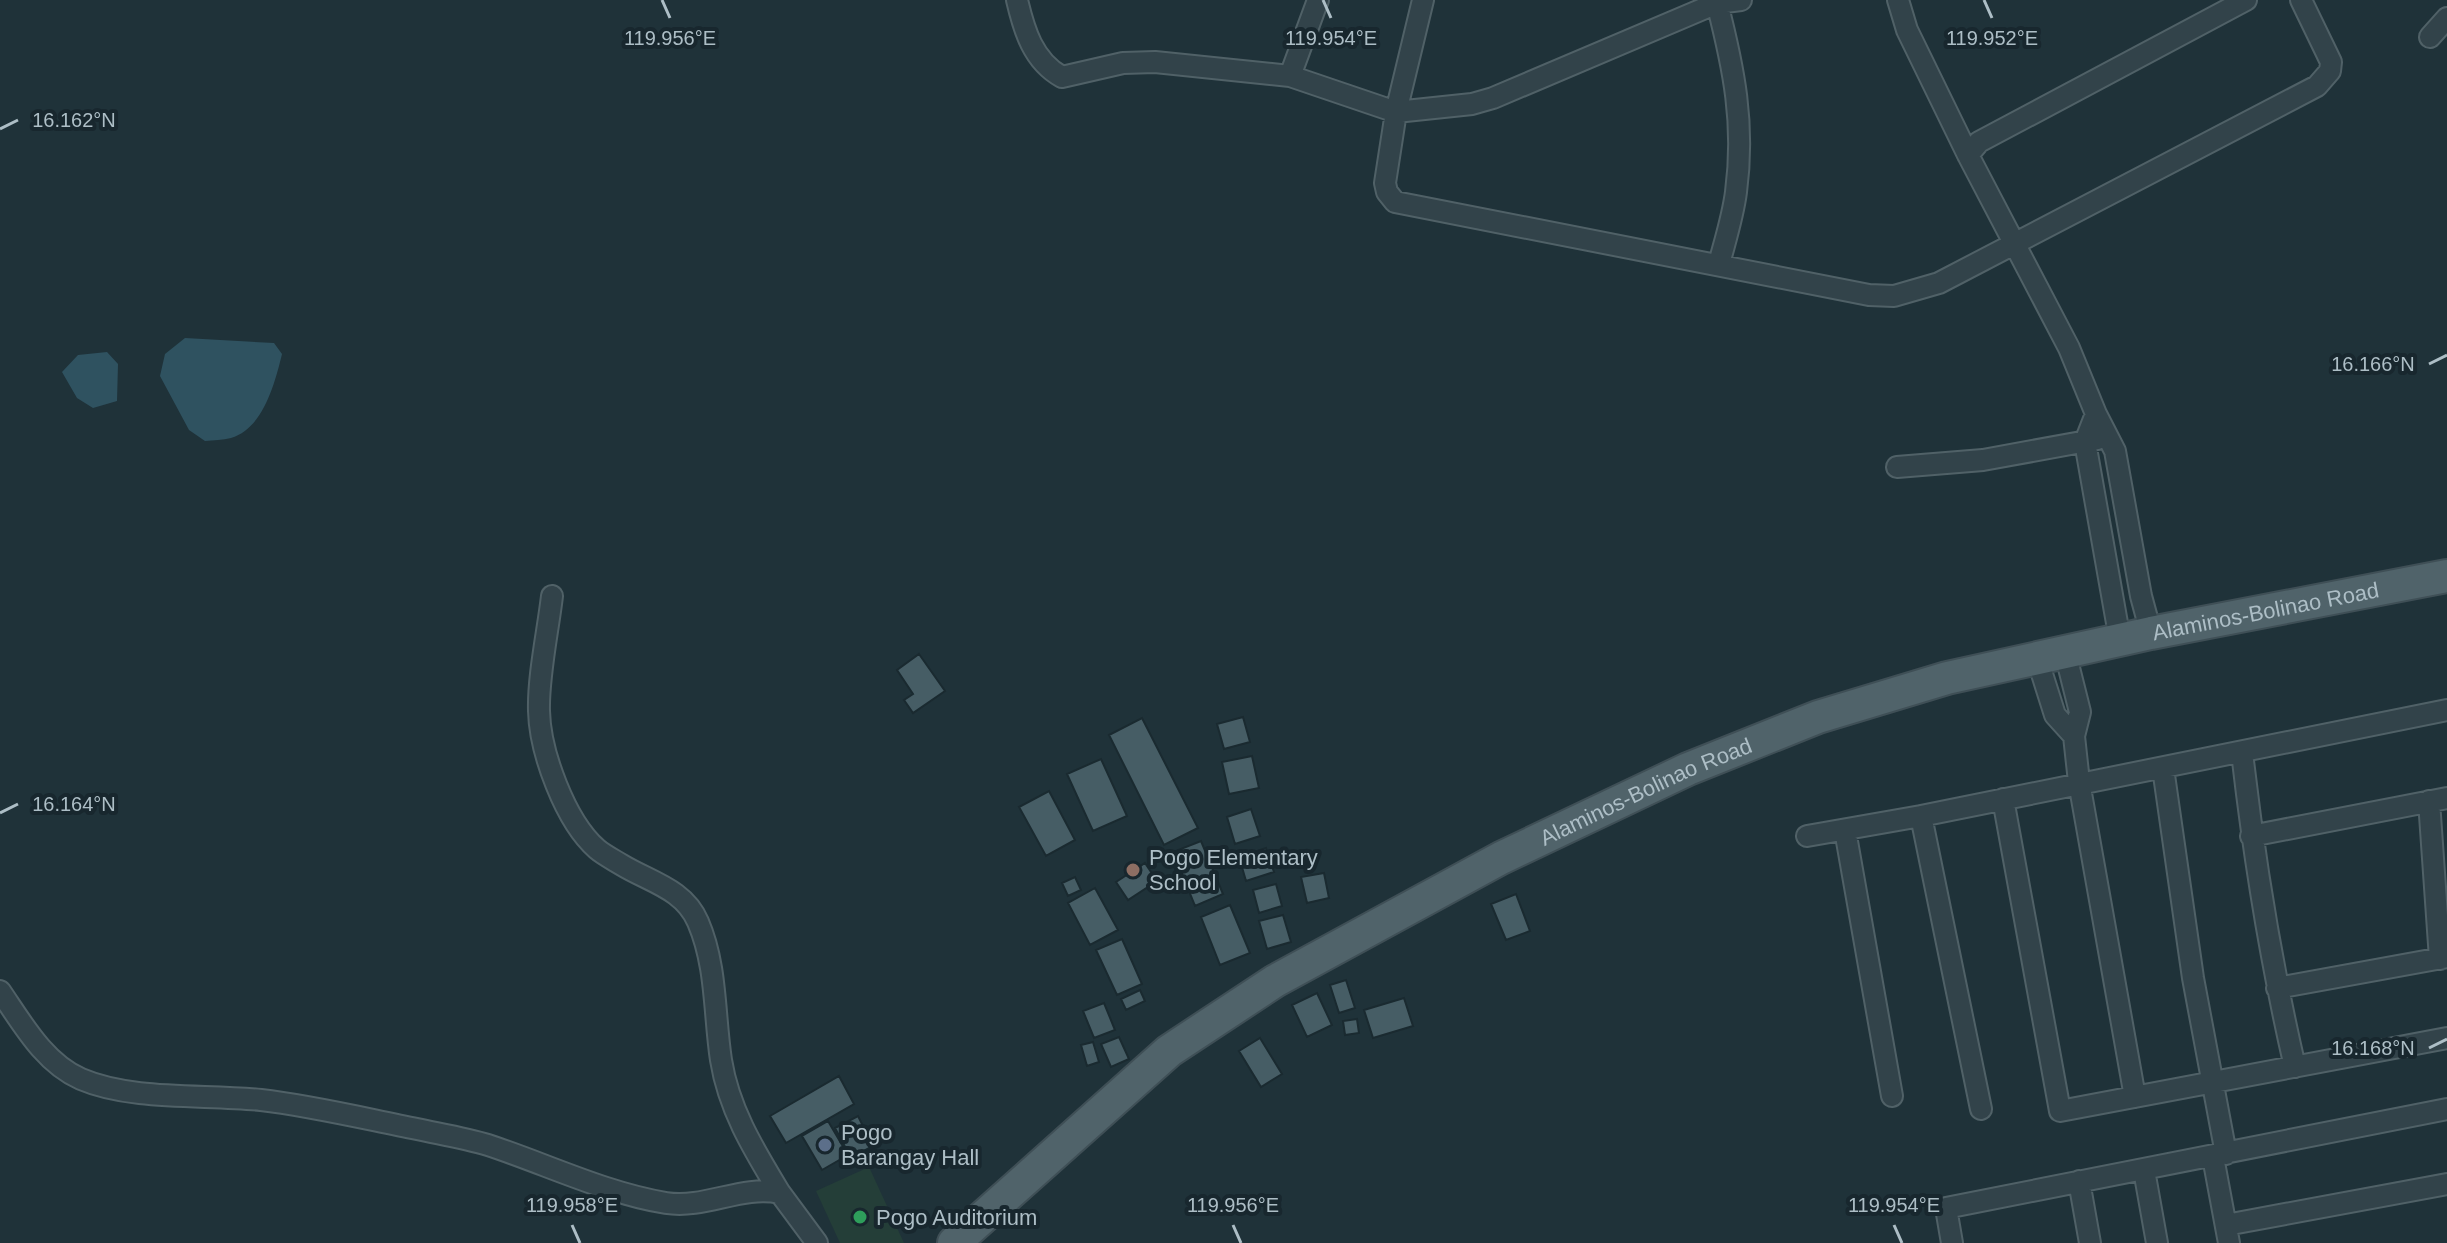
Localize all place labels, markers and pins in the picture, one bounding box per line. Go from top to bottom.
place label: Pogo Elementary School [1149,845,1318,895]
marker: Pogo Elementary School [1124,861,1142,879]
place label: Pogo Barangay Hall [841,1120,979,1170]
marker: Pogo Barangay Hall [816,1136,834,1154]
place label: Pogo Auditorium [876,1205,1037,1230]
marker: Pogo Auditorium [851,1208,869,1226]

